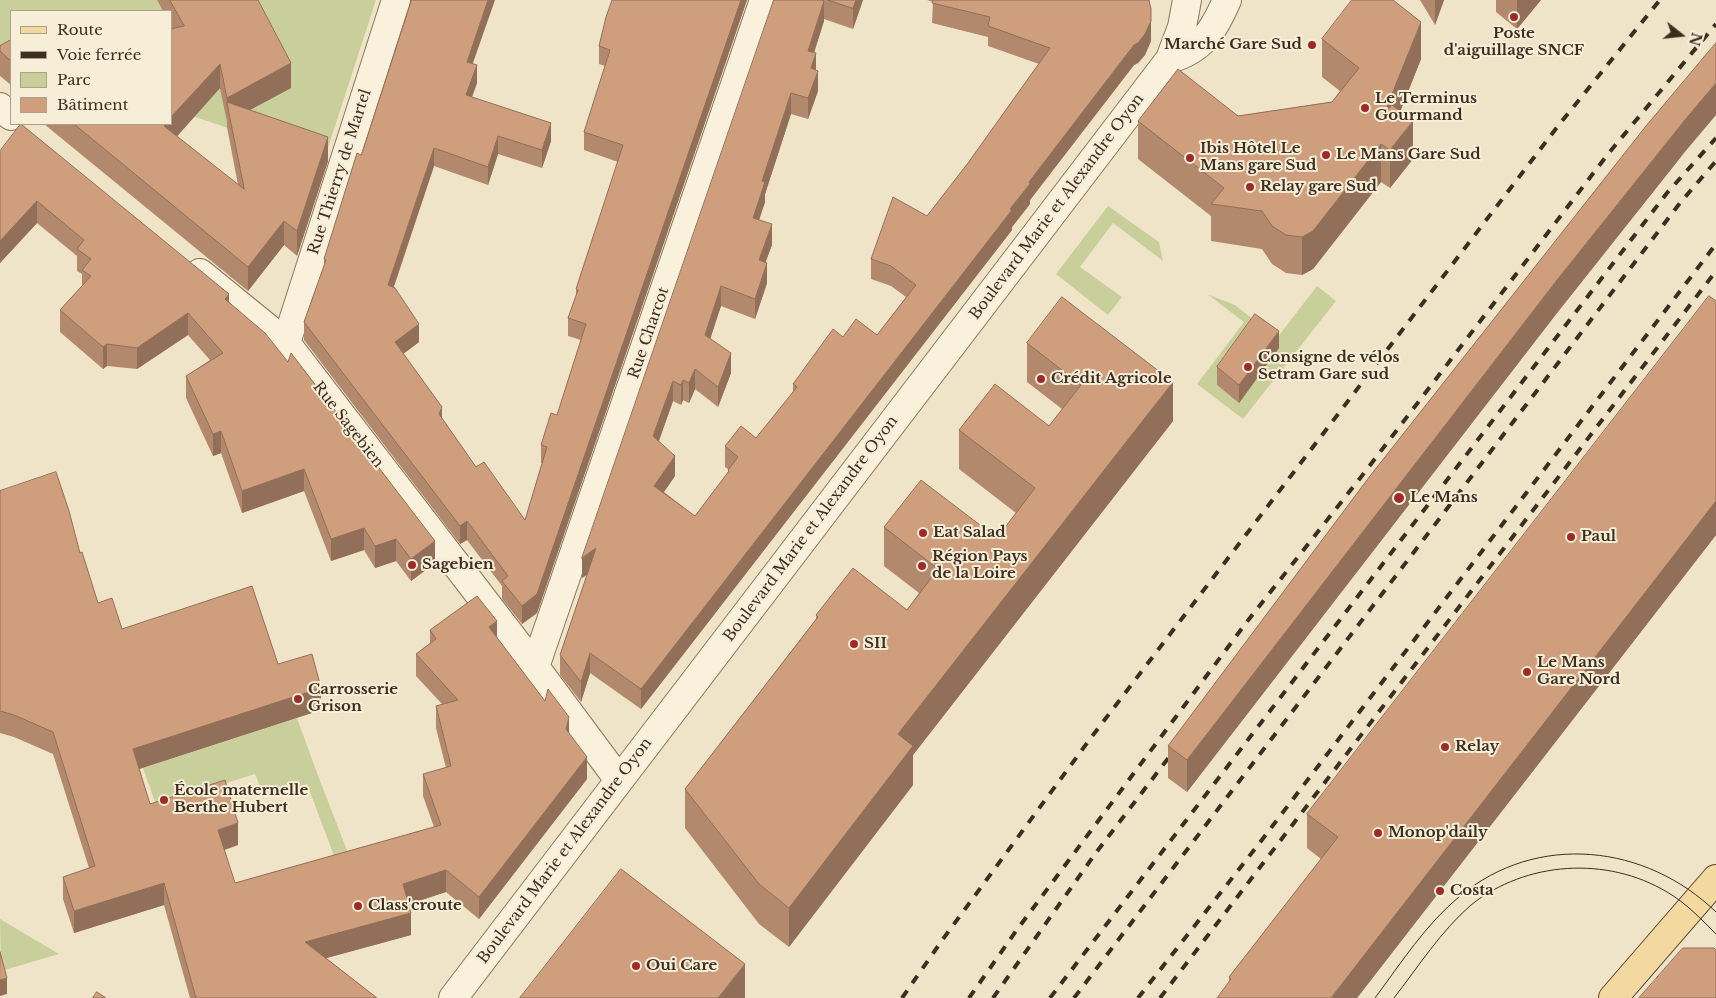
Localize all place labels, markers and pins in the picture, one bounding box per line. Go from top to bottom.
marker: Poste d'aiguillage SNCF [1508,11,1520,23]
place label: Poste d'aiguillage SNCF [1444,25,1584,60]
place label: Marché Gare Sud [1164,36,1302,54]
marker: Marché Gare Sud [1306,39,1318,51]
place label: Le Terminus Gourmand [1375,90,1477,125]
marker: Le Terminus Gourmand [1359,102,1371,114]
place label: Ibis Hôtel Le Mans gare Sud [1200,140,1316,175]
place label: Le Mans Gare Sud [1336,146,1481,164]
marker: Le Mans Gare Sud [1320,149,1332,161]
marker: Ibis Hôtel Le Mans gare Sud [1184,152,1196,164]
place label: Relay gare Sud [1260,178,1377,196]
marker: Relay gare Sud [1244,181,1256,193]
place label: Consigne de vélos Setram Gare sud [1258,349,1400,384]
marker: Consigne de vélos Setram Gare sud [1242,361,1254,373]
place label: Crédit Agricole [1051,370,1172,388]
marker: Crédit Agricole [1035,373,1047,385]
place label: Le Mans [1410,489,1478,507]
marker: Le Mans [1392,491,1406,505]
place label: Eat Salad [933,524,1006,542]
marker: Eat Salad [917,527,929,539]
place label: Paul [1581,528,1616,546]
marker: Paul [1565,531,1577,543]
place label: Région Pays de la Loire [932,548,1028,583]
place label: Sagebien [422,556,494,574]
marker: Sagebien [406,559,418,571]
marker: Région Pays de la Loire [916,560,928,572]
place label: SII [864,635,887,653]
marker: SII [848,638,860,650]
place label: Le Mans Gare Nord [1537,654,1620,689]
marker: Le Mans Gare Nord [1521,666,1533,678]
place label: Carrosserie Grison [308,681,398,716]
marker: Carrosserie Grison [292,693,304,705]
place label: Relay [1455,738,1499,756]
marker: Relay [1439,741,1451,753]
place label: École maternelle Berthe Hubert [174,782,308,817]
marker: École maternelle Berthe Hubert [158,794,170,806]
place label: Monop'daily [1388,824,1488,842]
marker: Monop'daily [1372,827,1384,839]
place label: Costa [1450,882,1494,900]
marker: Costa [1434,885,1446,897]
place label: Class'croute [368,897,462,915]
marker: Class'croute [352,900,364,912]
place label: Oui Care [646,957,717,975]
marker: Oui Care [630,960,642,972]

